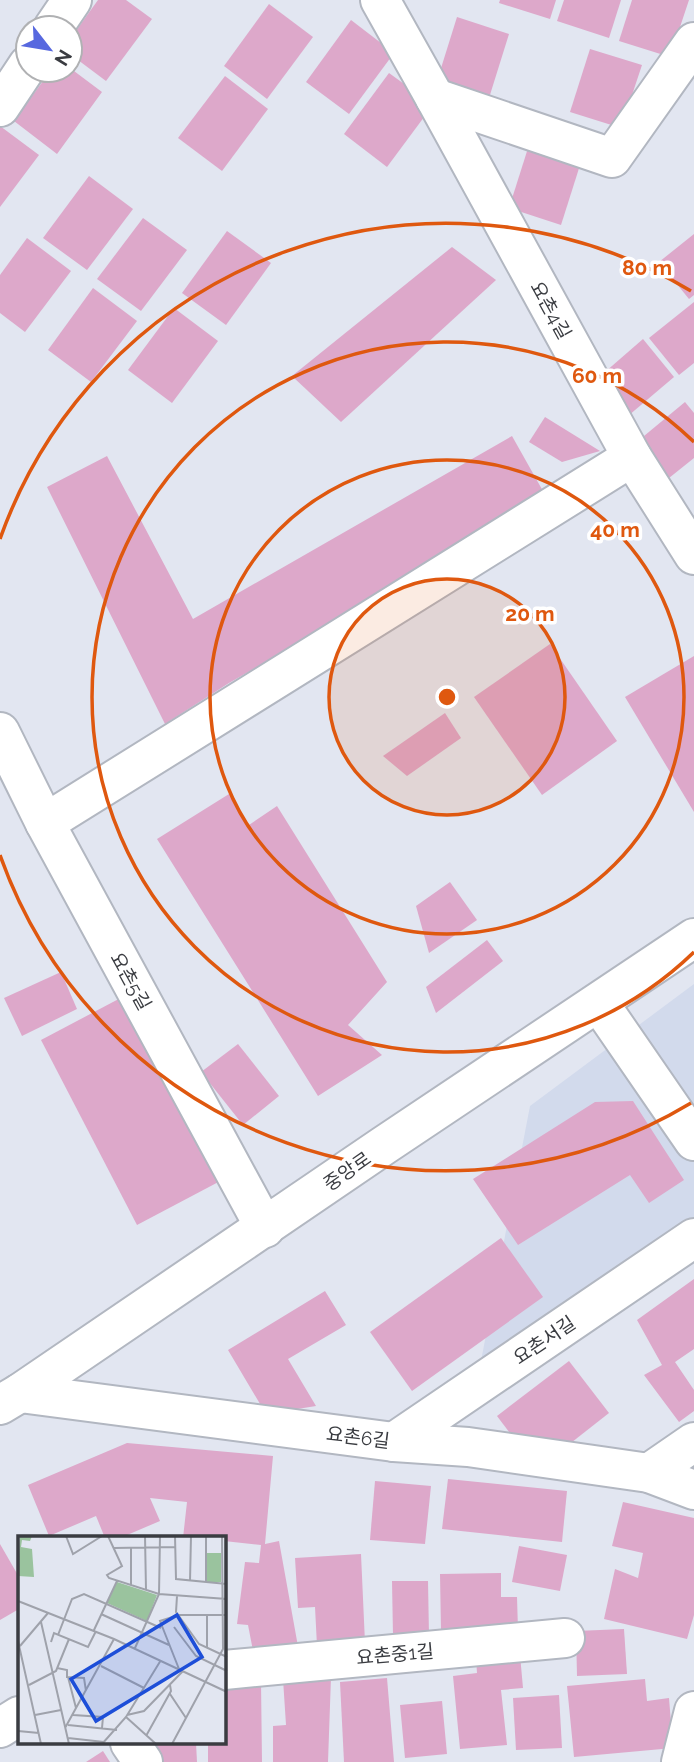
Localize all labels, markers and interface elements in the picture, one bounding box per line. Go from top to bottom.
north arrow [14,14,84,84]
text: N [50,46,77,70]
text: 80 m [622,255,672,280]
street label: 요촌4길 [526,277,576,343]
text: 60 m [572,363,622,388]
text: 40 m [590,517,640,542]
text: 20 m [505,601,555,626]
centre of rings [435,685,459,709]
street label: 요촌5길 [106,948,156,1014]
street label: 중앙로 [319,1147,375,1195]
street label: 요촌서길 [509,1311,579,1369]
street label: 요촌6길 [325,1422,391,1452]
inset map [18,1536,226,1744]
street label: 요촌중1길 [355,1640,435,1668]

